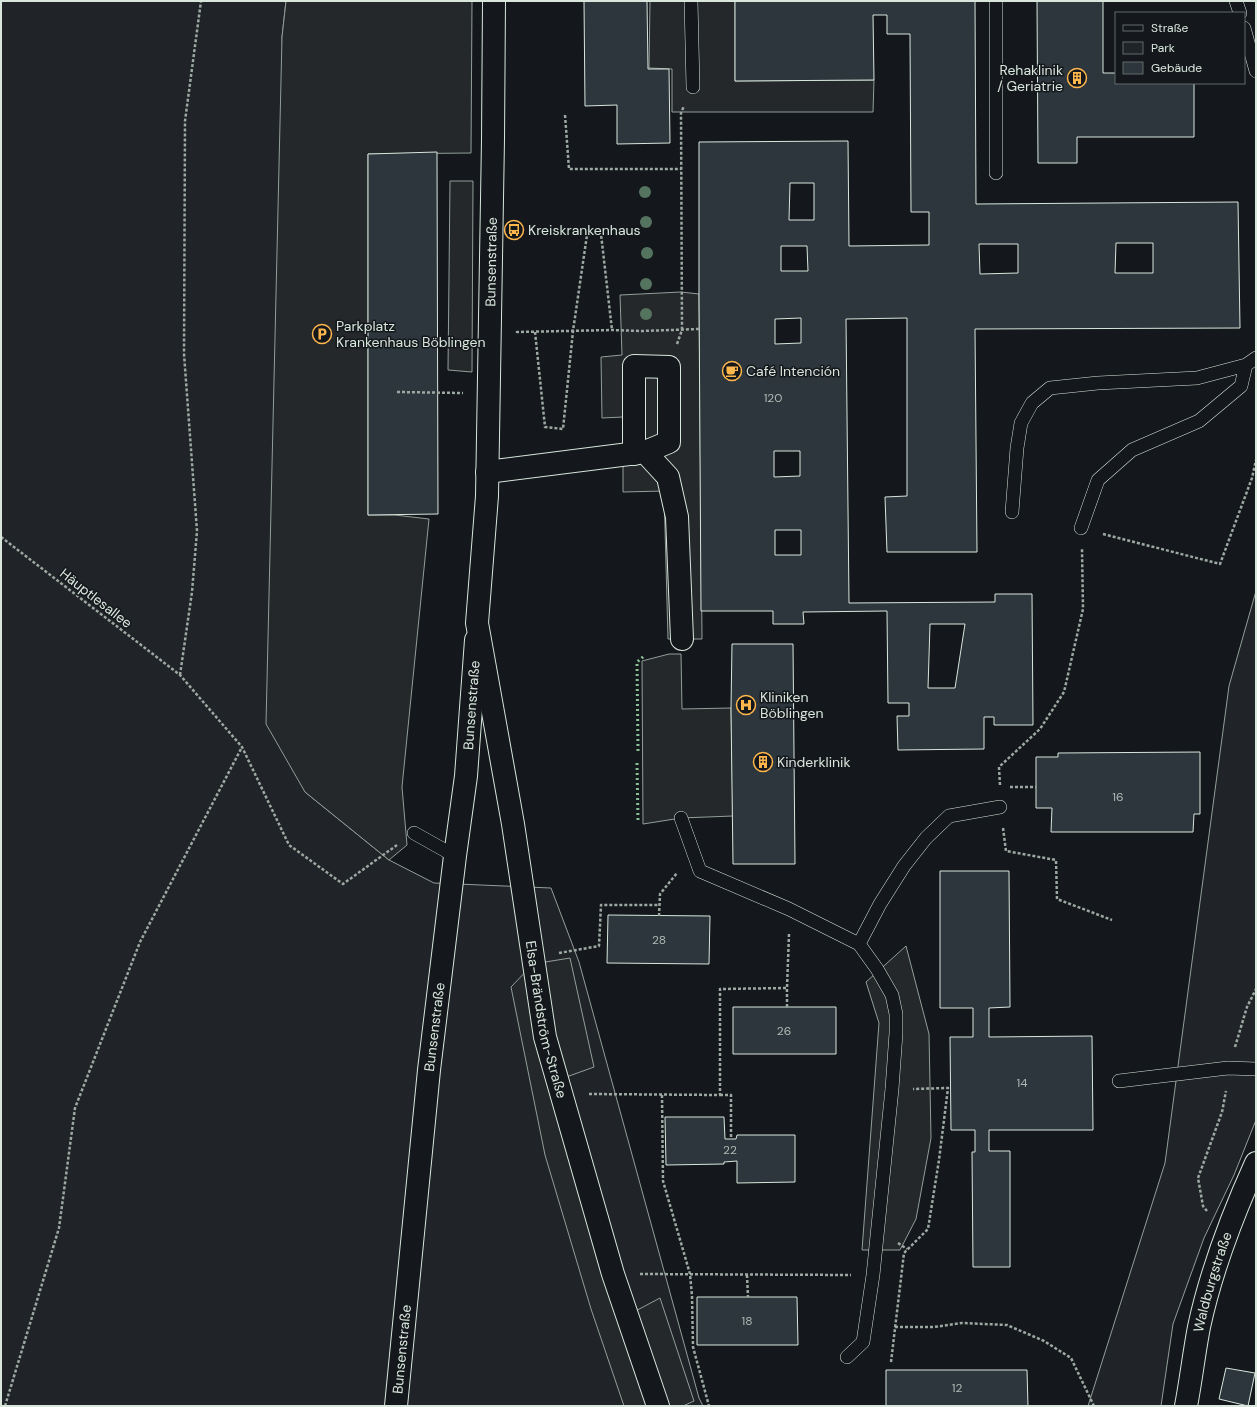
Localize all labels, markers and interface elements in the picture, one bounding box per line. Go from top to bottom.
legend [1115,12,1245,84]
text: Straße [1151,20,1188,36]
text: Park [1151,40,1175,56]
text: Gebäude [1151,60,1202,76]
place label: Rehaklinik / Geriatrie [997,61,1063,95]
building icon: Rehaklinik / Geriatrie [1066,67,1088,89]
street label: Bunsenstraße [481,217,501,307]
bus stop icon: Kreiskrankenhaus [503,219,525,241]
place label: Kreiskrankenhaus [528,221,641,239]
place label: Parkplatz Krankenhaus Böblingen [336,317,486,351]
parking icon: Parkplatz Krankenhaus Böblingen [311,323,333,345]
cafe icon: Café Intención [721,360,743,382]
place label: Café Intención [746,362,840,380]
house number: 120 [764,390,782,406]
street label: Häuptlesallee [56,564,136,632]
street label: Bunsenstraße [459,660,483,750]
place label: Kliniken Böblingen [760,688,824,722]
hospital icon: Kliniken Böblingen [735,694,757,716]
building icon: Kinderklinik [752,751,774,773]
place label: Kinderklinik [777,753,850,771]
house number: 16 [1112,789,1124,805]
house number: 28 [652,932,666,948]
street label: Elsa-Brändström-Straße [522,940,571,1100]
street label: Bunsenstraße [420,981,449,1073]
house number: 26 [777,1023,791,1039]
house number: 14 [1016,1075,1028,1091]
house number: 22 [723,1142,737,1158]
street label: Waldburgstraße [1189,1229,1236,1334]
street label: Bunsenstraße [388,1304,415,1395]
house number: 18 [741,1313,753,1329]
house number: 12 [952,1380,962,1396]

